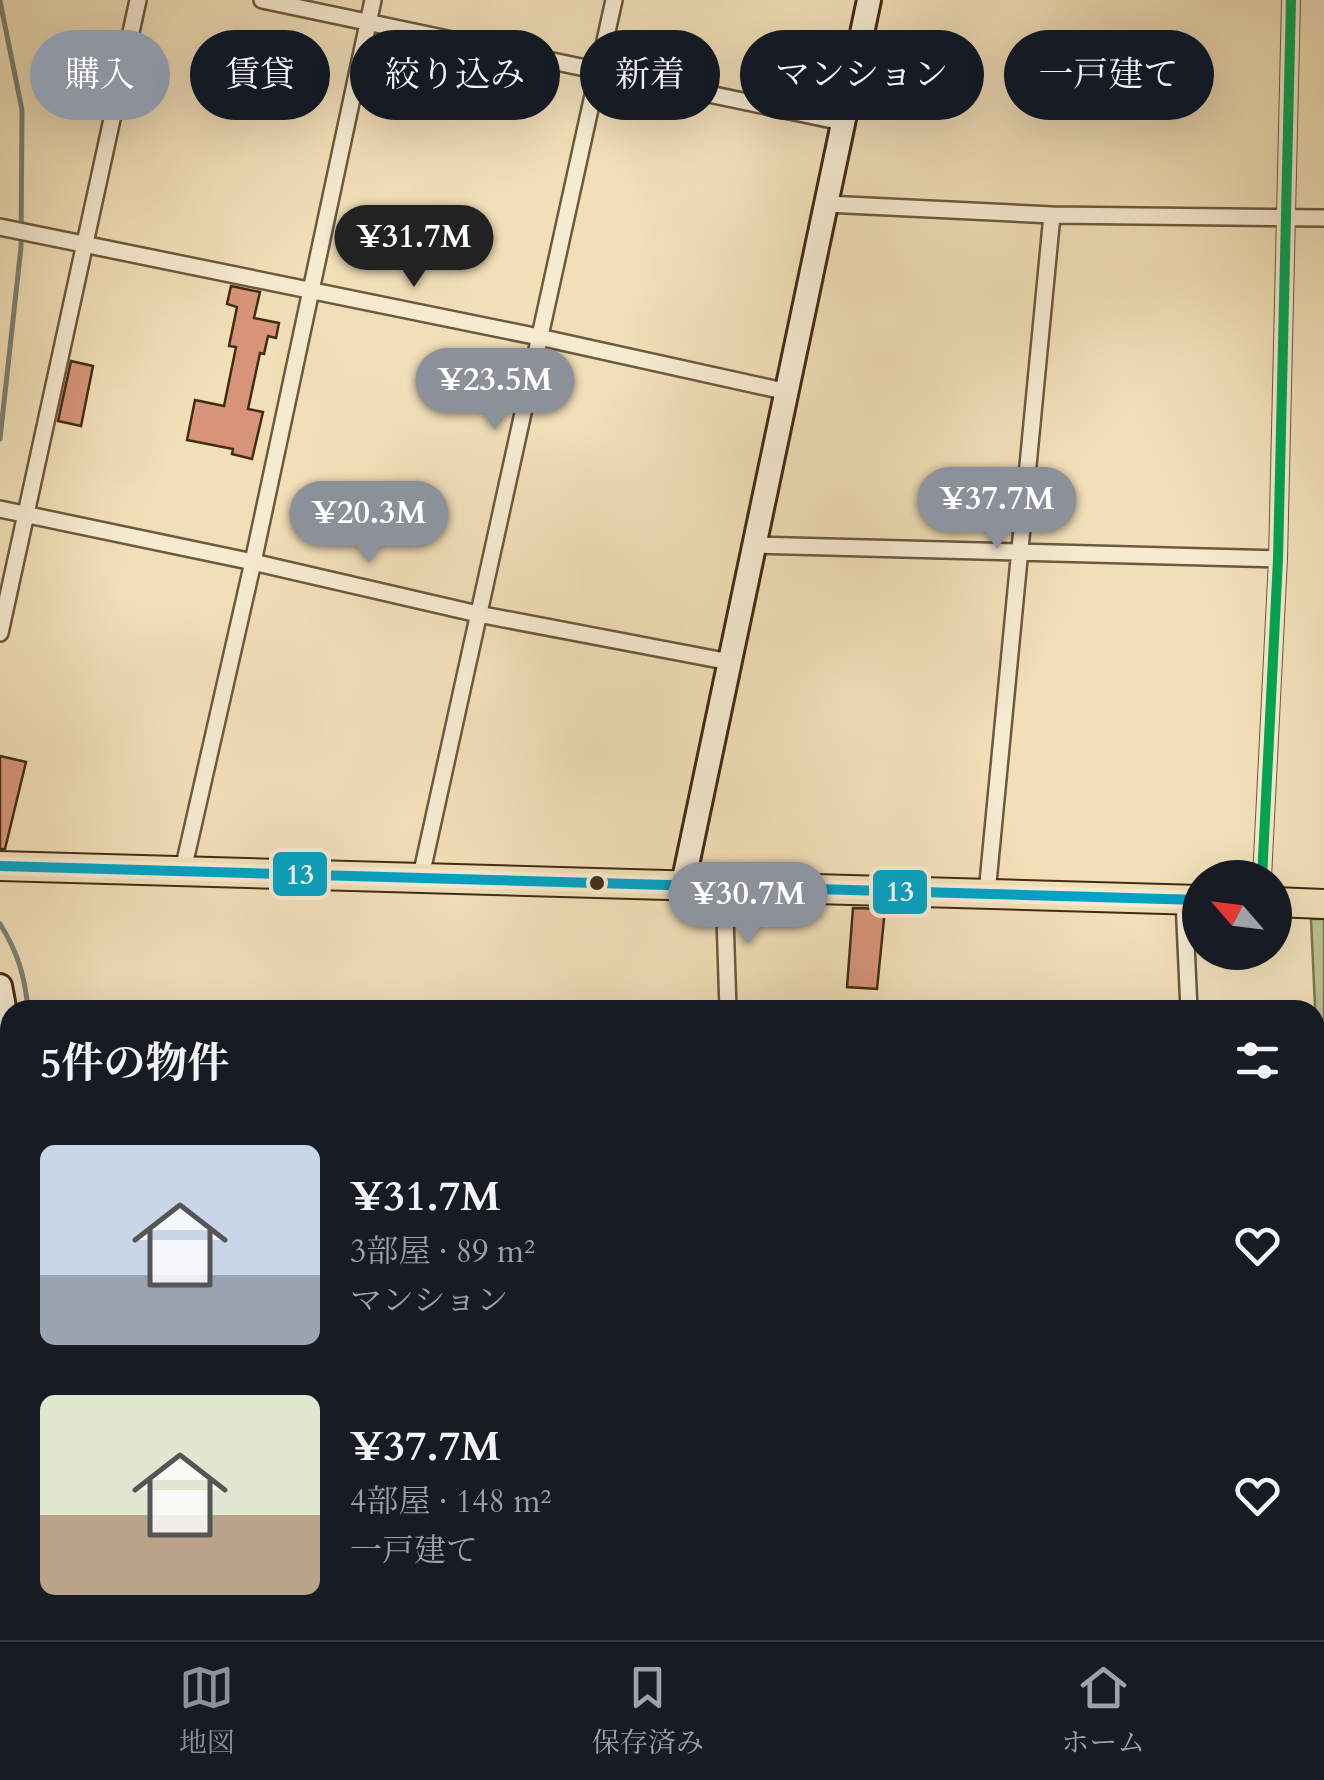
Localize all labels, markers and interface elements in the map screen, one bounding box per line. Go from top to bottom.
chip: 購入 [30,30,170,120]
chip: 賃貸 [190,30,330,120]
chip: 絞り込み [350,30,560,120]
chip: 新着 [580,30,720,120]
chip: マンション [740,30,984,120]
chip: 一戸建て [1004,30,1214,120]
pin: ¥31.7M [333,205,495,290]
text: ¥31.7M [356,215,472,259]
pin: ¥23.5M [414,348,576,433]
text: ¥23.5M [437,358,553,402]
pin: ¥37.7M [916,467,1078,552]
text: ¥37.7M [939,477,1055,521]
pin: ¥20.3M [288,481,450,566]
text: ¥20.3M [311,491,427,535]
line badge: 13 [271,850,329,898]
text: 13 [286,856,314,894]
north arrow [1182,860,1292,970]
map controls [1182,860,1292,970]
pin: ¥30.7M [667,862,829,947]
line badge: 13 [871,868,929,916]
text: ¥30.7M [690,872,806,916]
unlabelled marker [587,873,607,893]
text: 13 [886,873,914,911]
icon: filters [1230,1033,1285,1088]
text: 5件の物件 [40,1035,230,1092]
text: ¥31.7M [350,1168,501,1225]
icon: home [120,1185,240,1305]
icon: heart [1230,1218,1285,1273]
text: 3部屋 · 89 m² [350,1230,535,1274]
text: マンション [350,1279,509,1323]
text: ¥37.7M [350,1418,501,1475]
icon: home [120,1435,240,1555]
icon: heart [1230,1468,1285,1523]
text: 4部屋 · 148 m² [350,1480,551,1524]
text: 一戸建て [350,1529,478,1573]
tab: 地図 [179,1660,235,1762]
tab: 保存済み [592,1660,704,1762]
tab: ホーム [1061,1660,1145,1762]

